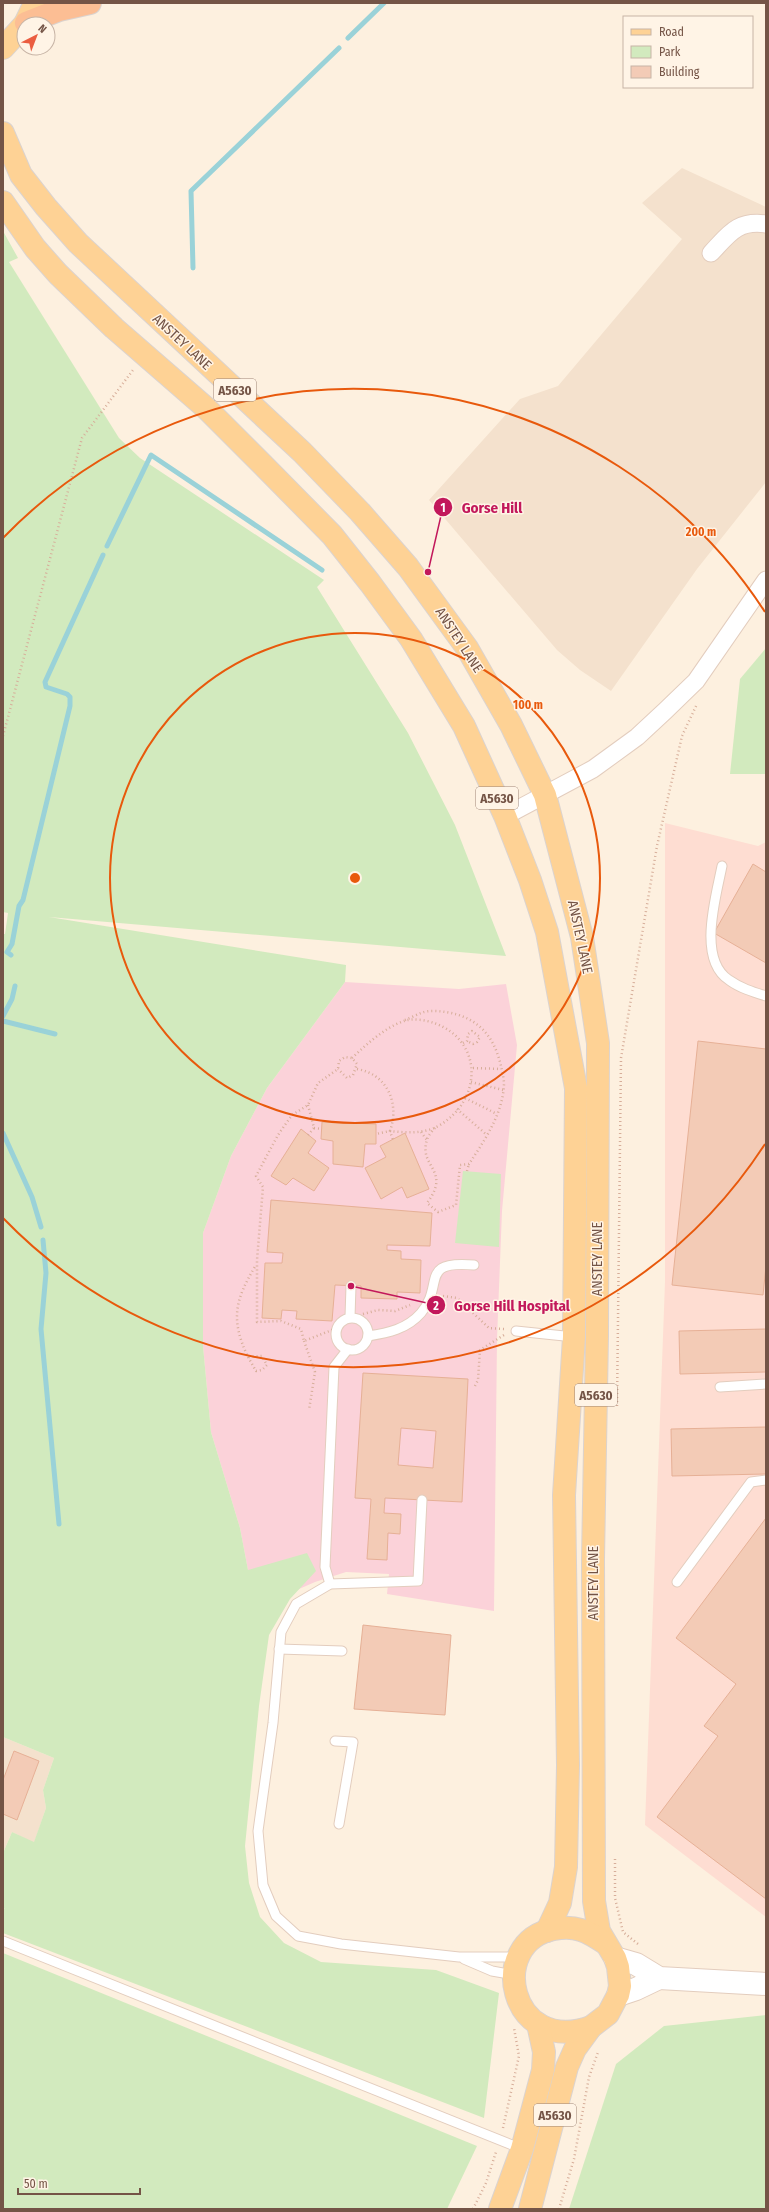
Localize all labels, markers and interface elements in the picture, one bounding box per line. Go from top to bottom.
north arrow [16,16,56,56]
legend [623,16,753,88]
text: N [36,22,49,36]
text: Road [659,25,684,39]
text: Park [659,45,681,59]
text: Building [659,65,700,79]
street label: ANSTEY LANE [149,310,215,374]
road number: A5630 [214,379,256,401]
callout: Gorse Hill [433,494,530,521]
text: Gorse Hill [462,499,523,517]
text: 1 [440,501,446,515]
text: 200 m [685,525,716,539]
street label: ANSTEY LANE [432,604,487,676]
text: 100 m [513,698,543,712]
road number: A5630 [476,787,518,809]
centre of rings [348,871,362,885]
street label: ANSTEY LANE [564,899,596,976]
street label: ANSTEY LANE [589,1221,606,1296]
callout: Gorse Hill Hospital [426,1292,578,1319]
text: Gorse Hill Hospital [454,1297,571,1315]
text: 2 [432,1299,439,1313]
road number: A5630 [575,1384,617,1406]
street label: ANSTEY LANE [585,1545,602,1620]
road number: A5630 [534,2104,576,2126]
scale bar [18,2170,140,2196]
text: 50 m [24,2177,48,2191]

